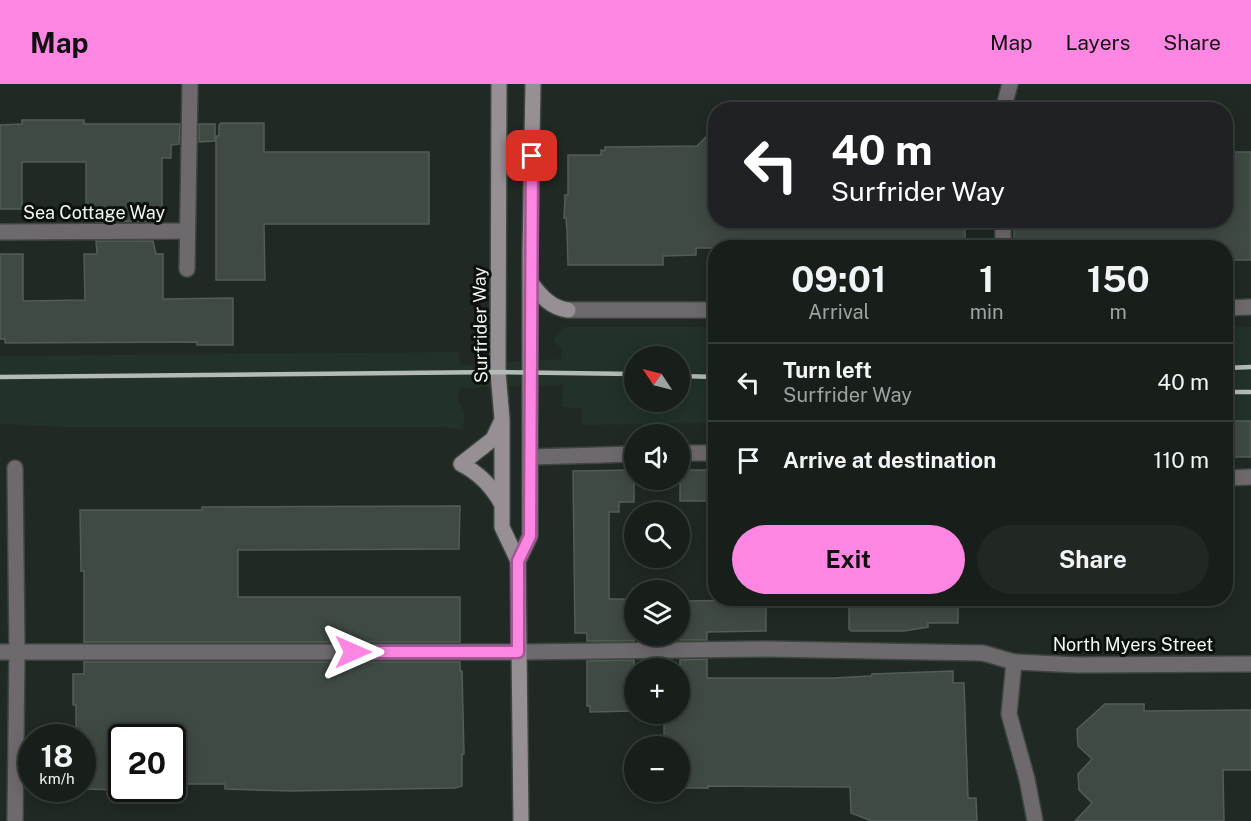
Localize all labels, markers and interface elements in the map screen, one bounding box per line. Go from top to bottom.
text: Map [30,26,89,59]
text: Map [990,30,1033,55]
text: Layers [1066,30,1130,55]
text: Share [1163,30,1221,55]
text: 40 m [831,125,933,174]
icon: left [732,126,810,204]
pin [506,130,557,181]
icon: arrive [515,139,548,172]
text: Surfrider Way [831,175,1005,207]
street label: Sea Cottage Way [23,202,165,223]
text: 09:01 [791,258,886,300]
text: 1 [979,258,994,300]
text: 150 [1087,258,1150,300]
street label: Surfrider Way [468,266,492,383]
text: Arrival [808,300,870,324]
text: min [970,300,1004,324]
text: m [1110,300,1127,324]
north arrow [624,346,690,412]
map controls [624,346,690,802]
text: Turn left [783,357,872,383]
icon: left [732,366,765,399]
text: 40 m [1157,369,1209,395]
text: Surfrider Way [783,383,912,407]
button: sound [624,424,690,490]
icon: arrive [732,444,765,477]
text: Arrive at destination [783,447,996,473]
text: 110 m [1153,447,1209,473]
button: search [624,502,690,568]
button: Exit [732,525,965,594]
button: Share [977,525,1209,594]
button: layers [624,580,690,646]
position arrow [321,620,385,684]
street label: North Myers Street [1053,634,1213,655]
button: + [624,658,690,724]
speed limit sign: 20 [108,724,186,802]
button: − [624,736,690,802]
text: 18 [41,738,73,774]
text: km/h [39,770,75,787]

